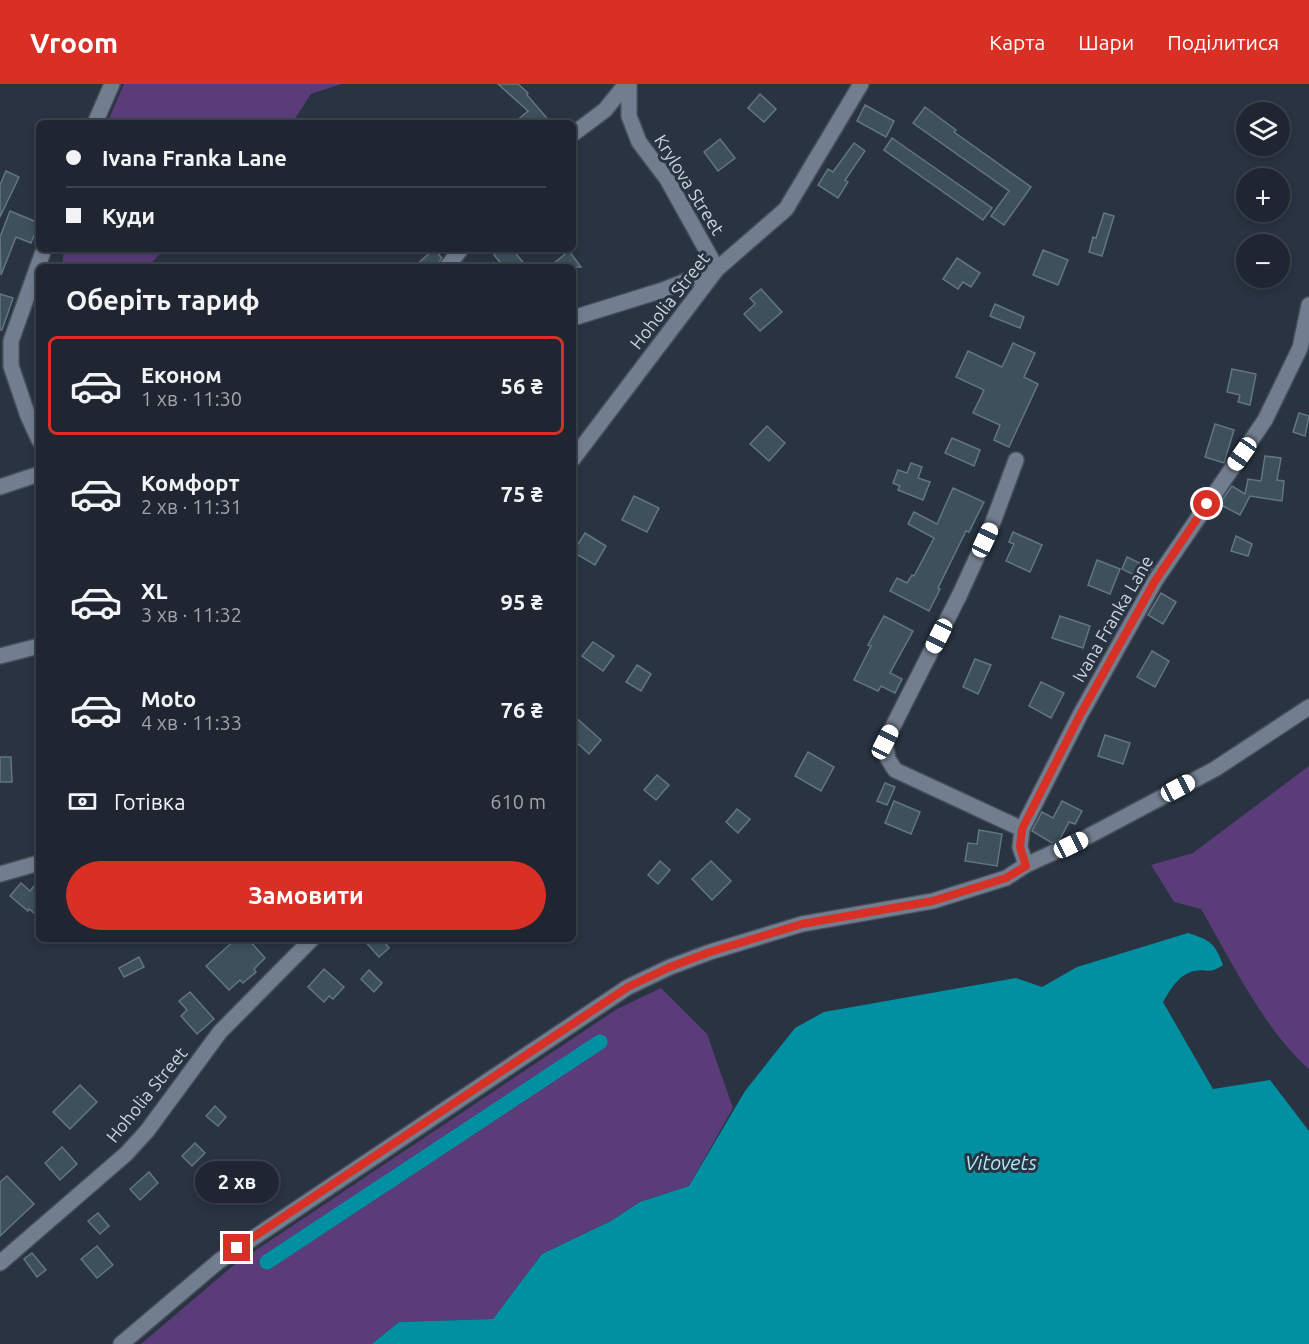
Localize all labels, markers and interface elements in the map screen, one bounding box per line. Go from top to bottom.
text: Vroom [30,27,118,58]
text: Карта [989,30,1045,54]
text: Шари [1078,30,1134,54]
text: Поділитися [1167,30,1279,54]
map controls [1236,102,1290,288]
button: layers [1236,102,1290,156]
street label: Krylova Street [651,131,729,238]
text: Ivana Franka Lane [102,145,287,170]
button: + [1236,168,1290,222]
text: Куди [102,203,155,228]
button: − [1236,234,1290,288]
street label: Hoholia Street [625,248,713,352]
text: Оберіть тариф [66,285,260,315]
icon: car [69,359,123,413]
text: Економ [141,362,222,387]
text: 56 ₴ [501,373,543,398]
text: 1 хв · 11:30 [141,387,242,410]
car [1224,434,1260,474]
icon: car [69,467,123,521]
text: Комфорт [141,470,240,495]
text: 75 ₴ [501,481,543,506]
route start [1193,490,1220,517]
text: 2 хв · 11:31 [141,495,242,518]
car [969,520,1001,560]
street label: Ivana Franka Lane [1068,552,1157,685]
icon: car [69,575,123,629]
text: XL [141,578,168,603]
text: 95 ₴ [501,589,543,614]
text: 3 хв · 11:32 [141,603,242,626]
car [923,616,955,656]
icon: car [69,683,123,737]
text: Moto [141,686,196,711]
text: 76 ₴ [501,697,543,722]
text: 4 хв · 11:33 [141,711,242,734]
car [869,722,901,762]
car [1158,772,1198,804]
icon: cash [66,785,99,818]
text: Готівка [114,789,185,814]
text: 610 m [490,790,546,813]
car [1051,829,1091,861]
button: Замовити [66,861,546,930]
street label: Hoholia Street [102,1043,191,1146]
water label: Vitovets [965,1151,1038,1174]
callout: 2 хв [195,1161,279,1203]
text: 2 хв [218,1170,256,1193]
route end [223,1234,250,1261]

